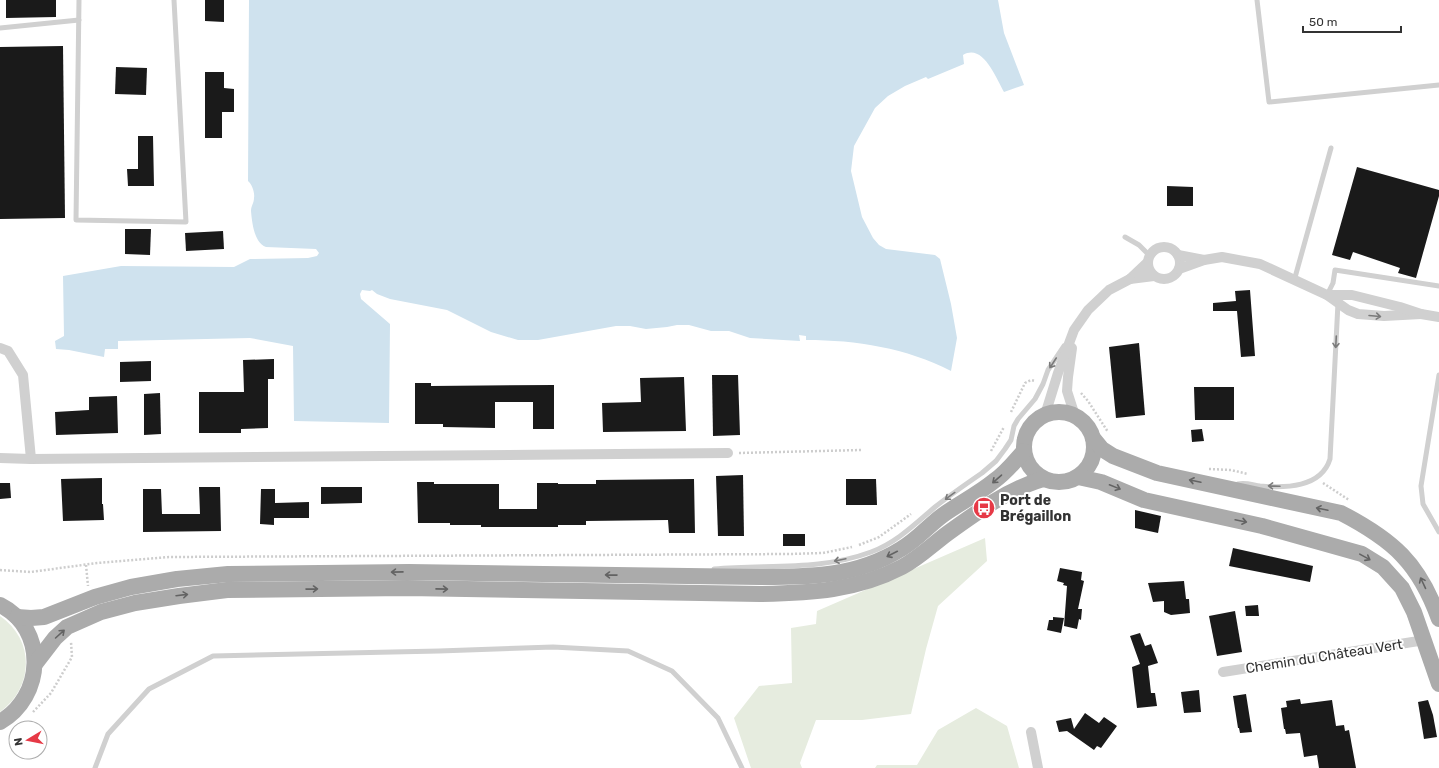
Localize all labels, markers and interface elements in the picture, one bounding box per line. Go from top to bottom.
scale bar [1303,8,1401,34]
text: 50 m [1309,15,1337,29]
one-way arrow [1368,312,1381,319]
one-way arrow [1332,335,1340,348]
one-way arrow [1049,357,1057,368]
one-way arrow [992,474,1002,483]
one-way arrow [1188,476,1201,484]
one-way arrow [1268,483,1281,490]
one-way arrow [1109,484,1121,492]
one-way arrow [945,492,956,500]
place label: Port de Brégaillon [1000,492,1071,525]
bus stop icon: Port de Brégaillon [971,495,997,521]
one-way arrow [1315,504,1328,512]
one-way arrow [1234,518,1247,526]
one-way arrow [886,551,898,558]
one-way arrow [1359,553,1371,561]
one-way arrow [833,557,846,565]
one-way arrow [391,568,404,576]
one-way arrow [605,571,618,579]
one-way arrow [1419,577,1426,589]
one-way arrow [305,585,318,593]
one-way arrow [435,585,448,593]
one-way arrow [175,591,188,599]
one-way arrow [55,629,65,638]
street label: Chemin du Château Vert [1244,636,1404,677]
north arrow [8,720,48,760]
text: N [12,737,26,747]

